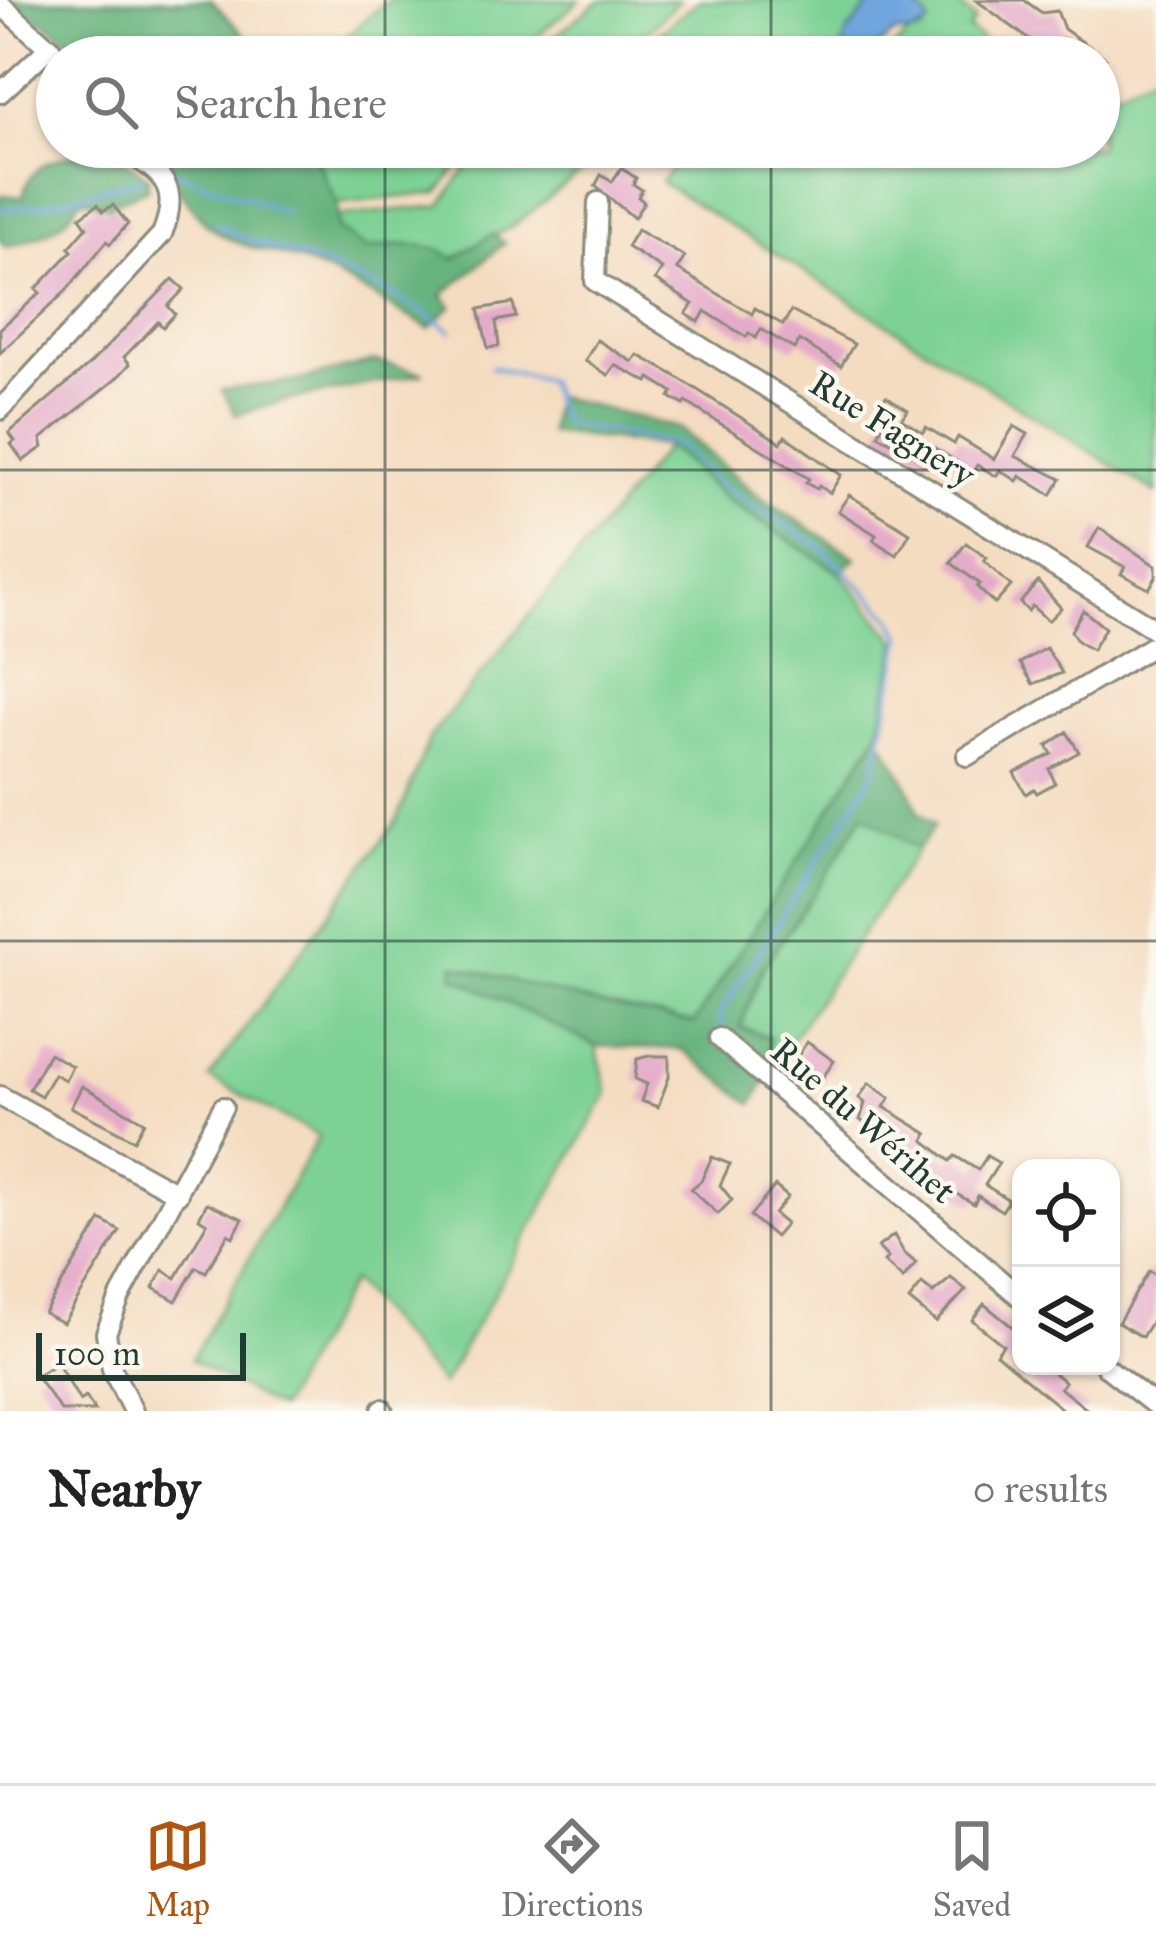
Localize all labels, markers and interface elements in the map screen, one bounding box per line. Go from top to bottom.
search box [36,36,1120,168]
icon: search [78,69,144,135]
text: Search here [174,75,387,130]
street label: Rue Fagnery [802,361,984,498]
street label: Rue du Wérihet [762,1028,965,1213]
map controls [1012,1159,1120,1375]
button: locate [1012,1159,1120,1267]
button: layers [1012,1267,1120,1375]
scale bar [36,1327,246,1380]
text: 100 m [54,1334,140,1374]
text: Nearby [48,1458,200,1520]
text: 0 results [973,1465,1108,1513]
tab: Map [145,1813,211,1925]
tab: Directions [501,1813,643,1925]
tab: Saved [933,1813,1011,1925]

